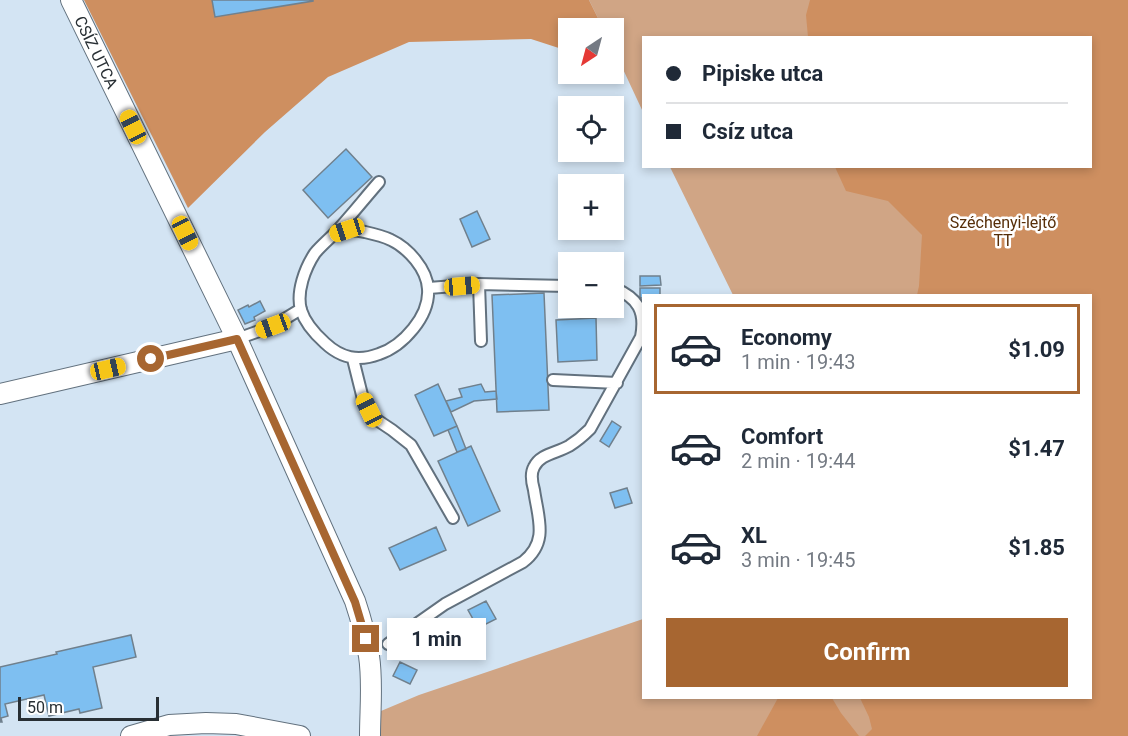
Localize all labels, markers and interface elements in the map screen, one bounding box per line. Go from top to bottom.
street label: CSÍZ UTCA [70,13,122,92]
north arrow [558,18,624,84]
map controls [558,18,624,318]
text: Pipiske utca [702,61,823,86]
button: locate [558,96,624,162]
car [117,107,149,147]
text: Csíz utca [702,119,793,144]
button: + [558,174,624,240]
car [169,213,201,253]
park label: Széchenyi-lejtő TT [950,213,1056,250]
car [327,216,367,244]
button: − [558,252,624,318]
car [443,275,481,297]
car [253,311,293,341]
icon: car [669,322,723,376]
text: Economy [741,325,832,350]
text: $1.09 [1008,337,1065,362]
route start [137,345,164,372]
text: 1 min · 19:43 [741,350,856,374]
car [88,356,128,382]
car [353,390,385,430]
icon: car [669,421,723,475]
text: Comfort [741,424,823,449]
text: $1.47 [1008,436,1065,461]
text: 2 min · 19:44 [741,449,856,473]
icon: car [669,520,723,574]
text: XL [741,523,767,548]
text: $1.85 [1008,535,1065,560]
text: 3 min · 19:45 [741,548,856,572]
callout: 1 min [387,618,486,660]
button: Confirm [666,618,1068,687]
route end [352,625,379,652]
text: 1 min [411,627,462,651]
scale bar [18,694,159,722]
text: 50 m [27,698,63,717]

